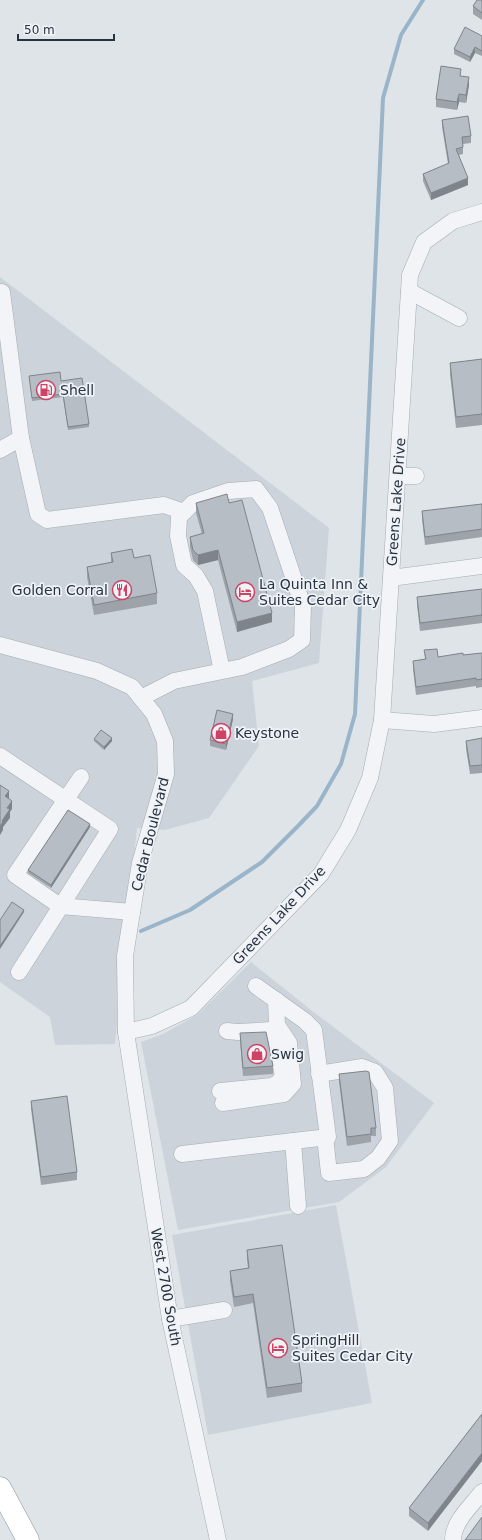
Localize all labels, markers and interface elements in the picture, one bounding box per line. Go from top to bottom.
scale bar [18,16,114,42]
text: 50 m [24,23,55,37]
fuel station icon: Shell [35,379,57,401]
place label: Shell [60,382,94,398]
street label: Greens Lake Drive [384,437,408,567]
place label: La Quinta Inn & Suites Cedar City [259,576,380,608]
restaurant icon: Golden Corral [111,579,133,601]
hotel icon: La Quinta Inn & Suites Cedar City [234,581,256,603]
place label: Golden Corral [12,582,108,598]
shop icon: Keystone [210,722,232,744]
place label: Keystone [235,725,299,741]
street label: Cedar Boulevard [128,775,172,893]
street label: Greens Lake Drive [229,863,329,967]
shop icon: Swig [246,1043,268,1065]
place label: Swig [271,1046,304,1062]
street label: West 2700 South [148,1227,184,1347]
place label: SpringHill Suites Cedar City [292,1332,413,1364]
hotel icon: SpringHill Suites Cedar City [267,1337,289,1359]

